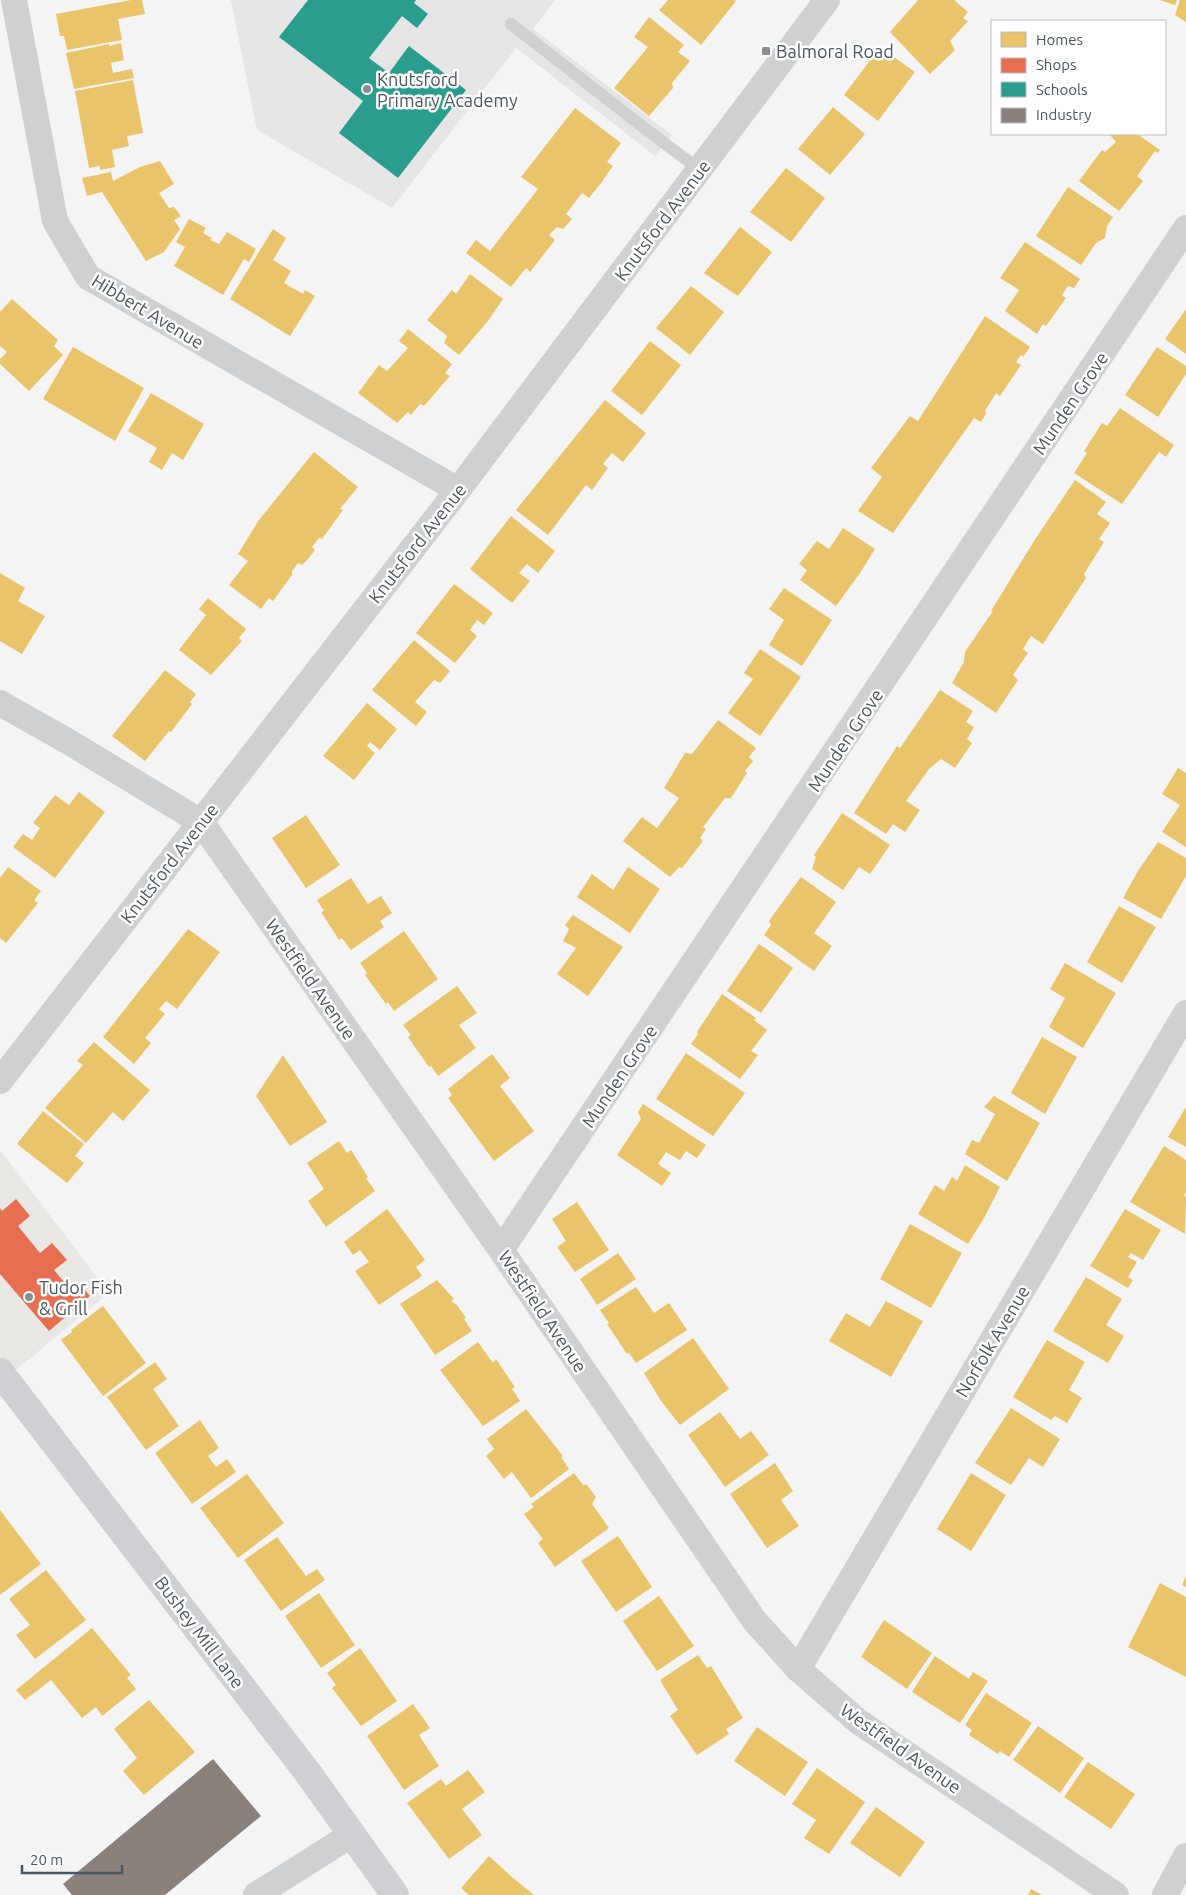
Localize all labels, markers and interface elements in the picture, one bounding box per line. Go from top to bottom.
legend [991,20,1166,135]
text: Homes [1036,31,1083,48]
place label: Balmoral Road [776,41,894,61]
marker: Balmoral Road [760,45,772,57]
text: Shops [1036,56,1077,73]
place label: Knutsford Primary Academy [377,69,518,110]
text: Schools [1036,81,1087,98]
marker: Knutsford Primary Academy [361,83,373,95]
text: Industry [1036,106,1091,123]
street label: Knutsford Avenue [610,156,714,284]
street label: Hibbert Avenue [89,270,207,352]
street label: Munden Grove [1028,348,1112,458]
street label: Knutsford Avenue [364,479,470,607]
street label: Munden Grove [803,685,887,795]
street label: Knutsford Avenue [116,799,222,927]
street label: Westfield Avenue [262,915,360,1043]
street label: Munden Grove [577,1021,661,1131]
street label: Westfield Avenue [495,1246,591,1376]
place label: Tudor Fish & Grill [39,1277,123,1318]
street label: Norfolk Avenue [951,1282,1033,1400]
marker: Tudor Fish & Grill [23,1291,35,1303]
street label: Bushey Mill Lane [151,1572,249,1692]
street label: Westfield Avenue [837,1699,965,1797]
scale bar [22,1842,122,1874]
text: 20 m [30,1851,63,1868]

